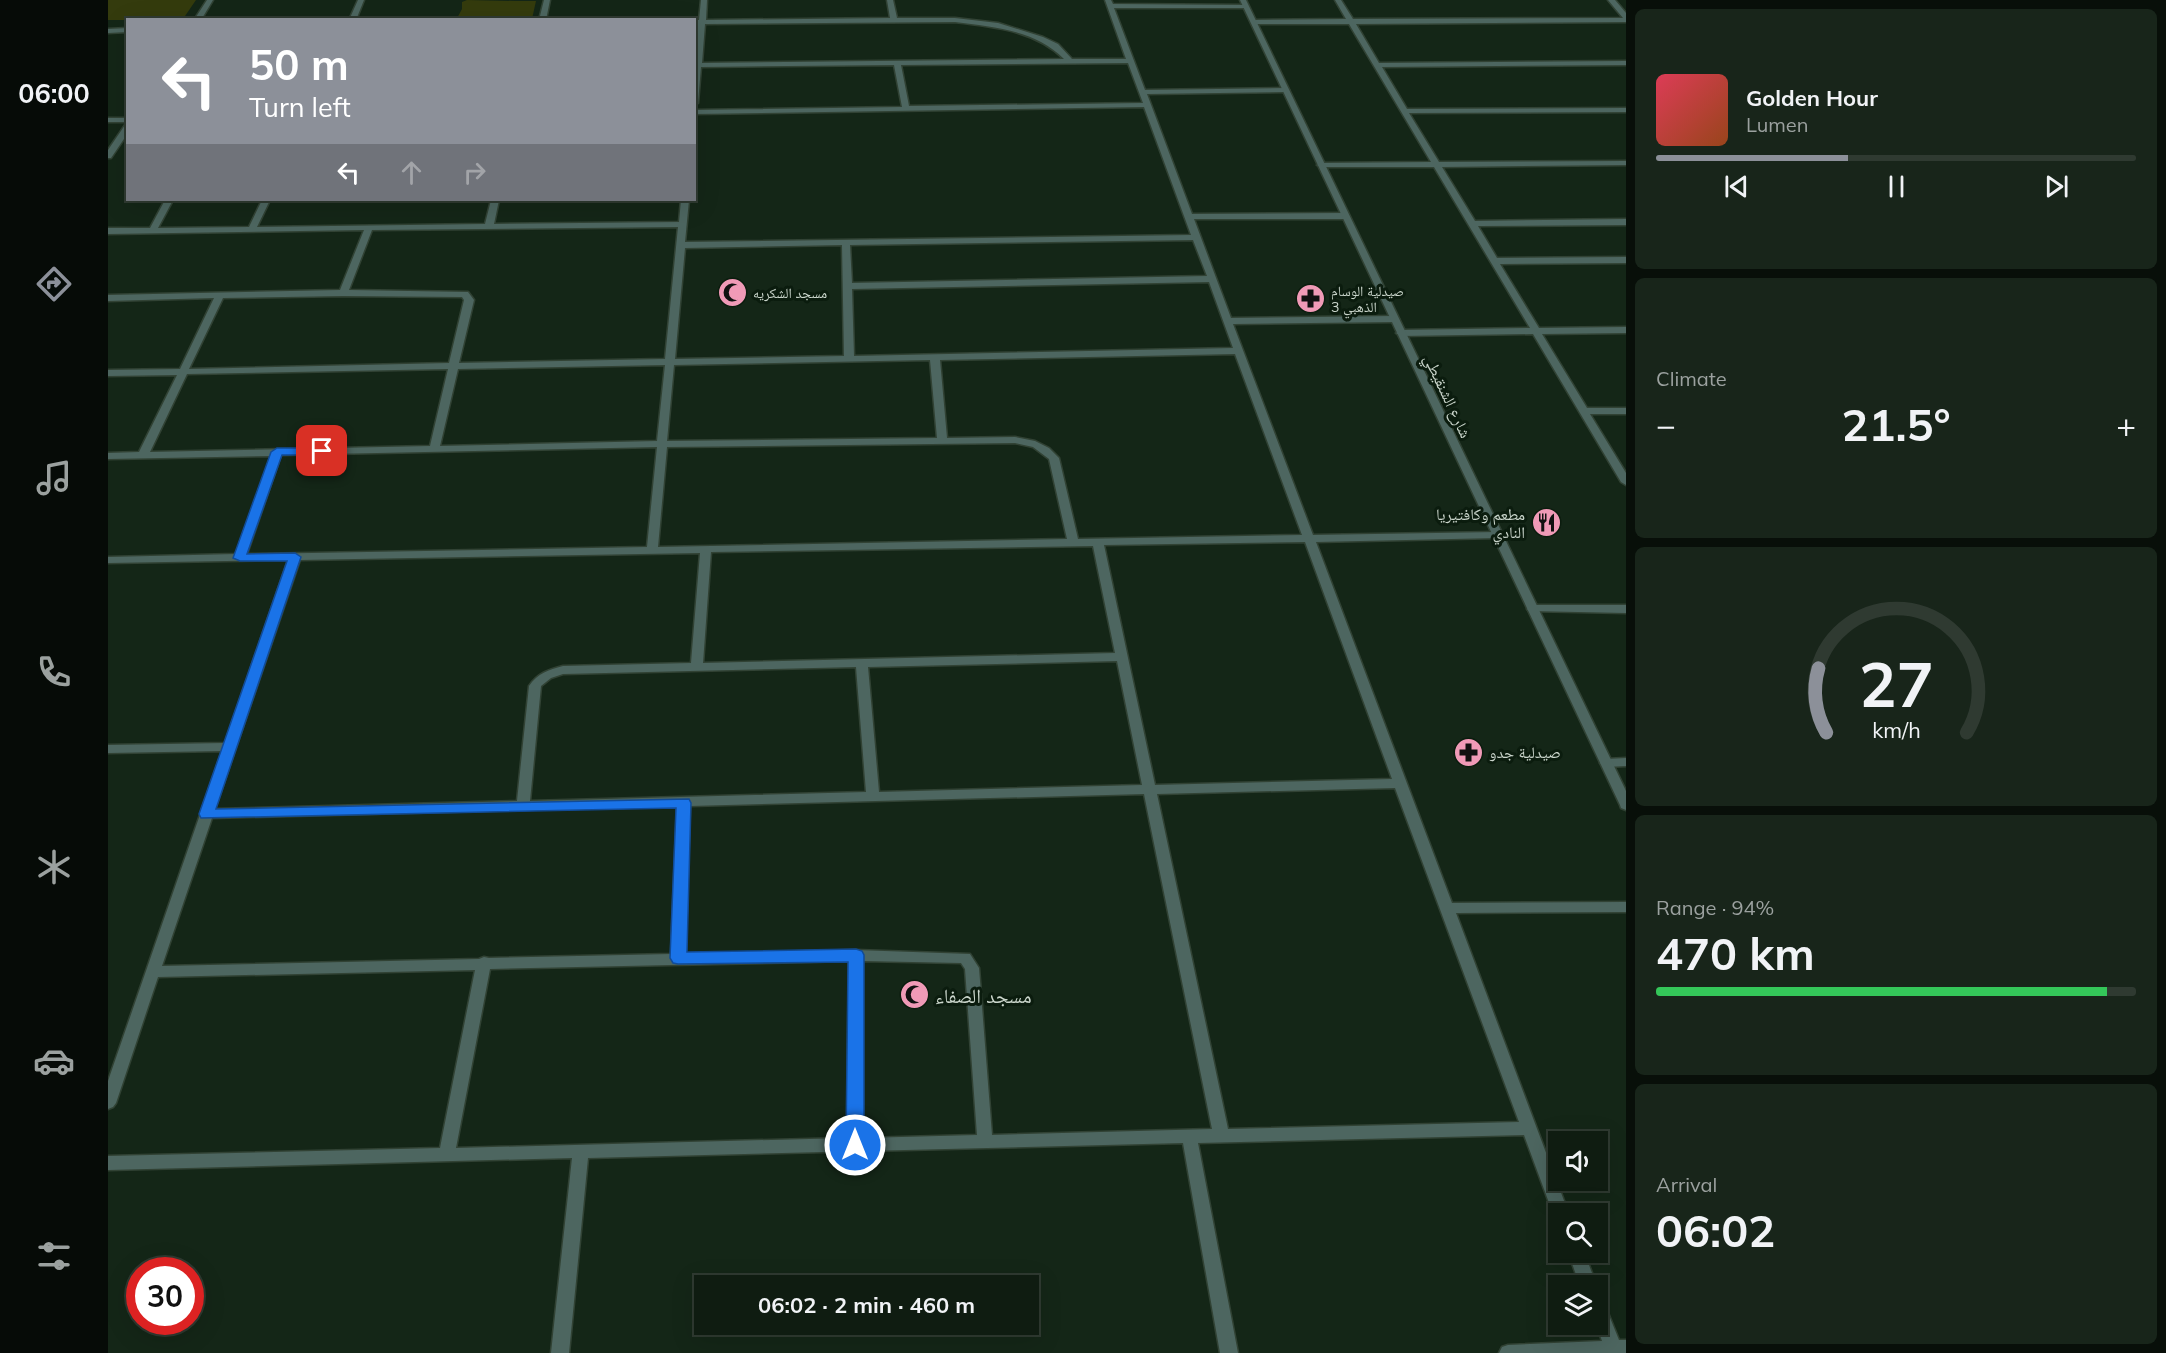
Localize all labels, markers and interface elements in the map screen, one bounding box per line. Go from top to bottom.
text: 50 m [249,38,349,91]
icon: left [150,42,228,120]
text: 06:00 [18,76,90,110]
text: Golden Hour [1746,84,1878,112]
text: Turn left [249,90,351,124]
text: Lumen [1746,112,1808,137]
icon: left [332,156,365,189]
icon: ahead [395,156,428,189]
icon: right [458,156,491,189]
icon: previous [1720,170,1753,203]
icon: pause [1880,170,1913,203]
icon: next [2040,170,2073,203]
icon: directions [33,263,75,305]
mosque icon: مسجد الشكريه [716,277,748,309]
place label: صيدلية الوسام الذهبي 3 [1331,282,1404,319]
pharmacy icon: صيدلية الوسام الذهبي 3 [1294,283,1326,315]
place label: مسجد الشكريه [753,284,827,302]
street label: شارع الشنقيطي [1417,351,1476,442]
text: Climate [1656,366,1727,391]
text: 21.5° [1841,396,1951,452]
text: − [1656,404,1676,445]
text: + [2116,404,2136,445]
pin [296,425,347,476]
icon: arrive [305,434,338,467]
icon: music [33,457,75,499]
place label: مطعم وكافتيريا النادي [1436,504,1525,545]
restaurant icon: مطعم وكافتيريا النادي [1530,507,1562,539]
text: 27 [1859,645,1933,724]
icon: phone [33,651,75,693]
text: km/h [1872,717,1920,744]
pharmacy icon: صيدلية جدو [1452,736,1484,768]
place label: صيدلية جدو [1489,742,1561,762]
icon: climate [33,846,75,888]
text: Range · 94% [1656,895,1774,920]
text: 470 km [1656,925,1815,981]
mosque icon: مسجد الصفاء [898,979,930,1011]
place label: مسجد الصفاء [935,983,1032,1008]
icon: car [33,1040,75,1082]
position arrow [823,1113,887,1177]
map controls [1548,1131,1608,1335]
button: sound [1548,1131,1608,1191]
text: Arrival [1656,1172,1717,1197]
text: 06:02 [1656,1202,1775,1258]
button: search [1548,1203,1608,1263]
icon: filters [33,1235,75,1277]
speed limit sign: 30 [126,1257,204,1335]
button: layers [1548,1275,1608,1335]
text: 06:02 · 2 min · 460 m [758,1291,975,1319]

